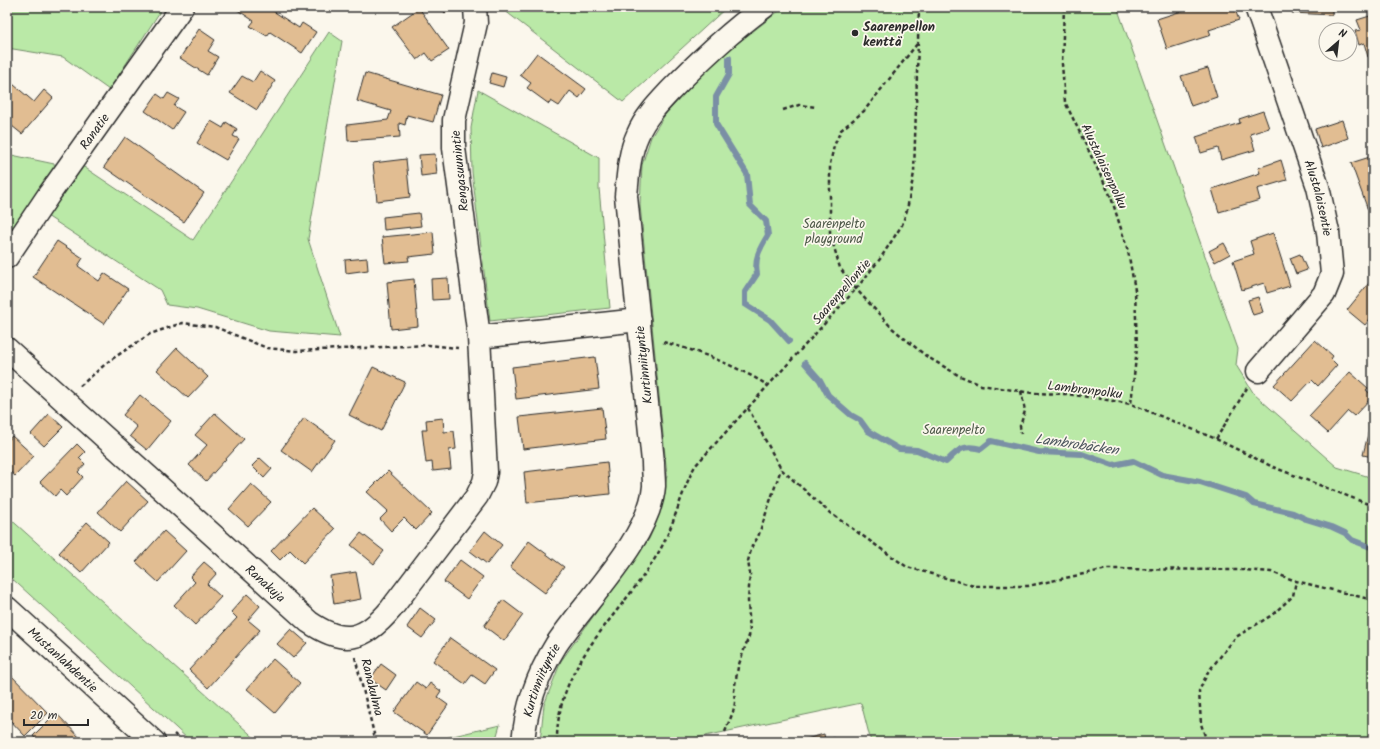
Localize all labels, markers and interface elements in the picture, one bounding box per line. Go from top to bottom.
place label: Saarenpellon kenttä [863,17,935,53]
north arrow [1318,22,1358,62]
text: N [1335,24,1350,44]
marker: Saarenpellon kenttä [850,28,860,38]
street label: Ranatie [75,109,116,155]
street label: Alustalaisenpolku [1075,120,1133,214]
street label: Rengasuunintie [446,129,475,213]
street label: Alustalaisentie [1297,157,1337,237]
park label: Saarenpelto playground [803,214,865,250]
street label: Saarenpellontie [808,254,877,330]
street label: Kurtinniityntie [630,325,659,405]
street label: Lambronpolku [1046,375,1124,406]
park label: Saarenpelto [923,420,985,441]
water label: Lambrobäcken [1034,428,1122,462]
street label: Ranakuja [240,560,290,608]
street label: Mustanlahdentie [22,622,102,698]
street label: Kurtinniityntie [518,639,567,719]
street label: Ranakulma [354,656,389,718]
scale bar [24,701,88,727]
text: 20 m [30,706,58,725]

